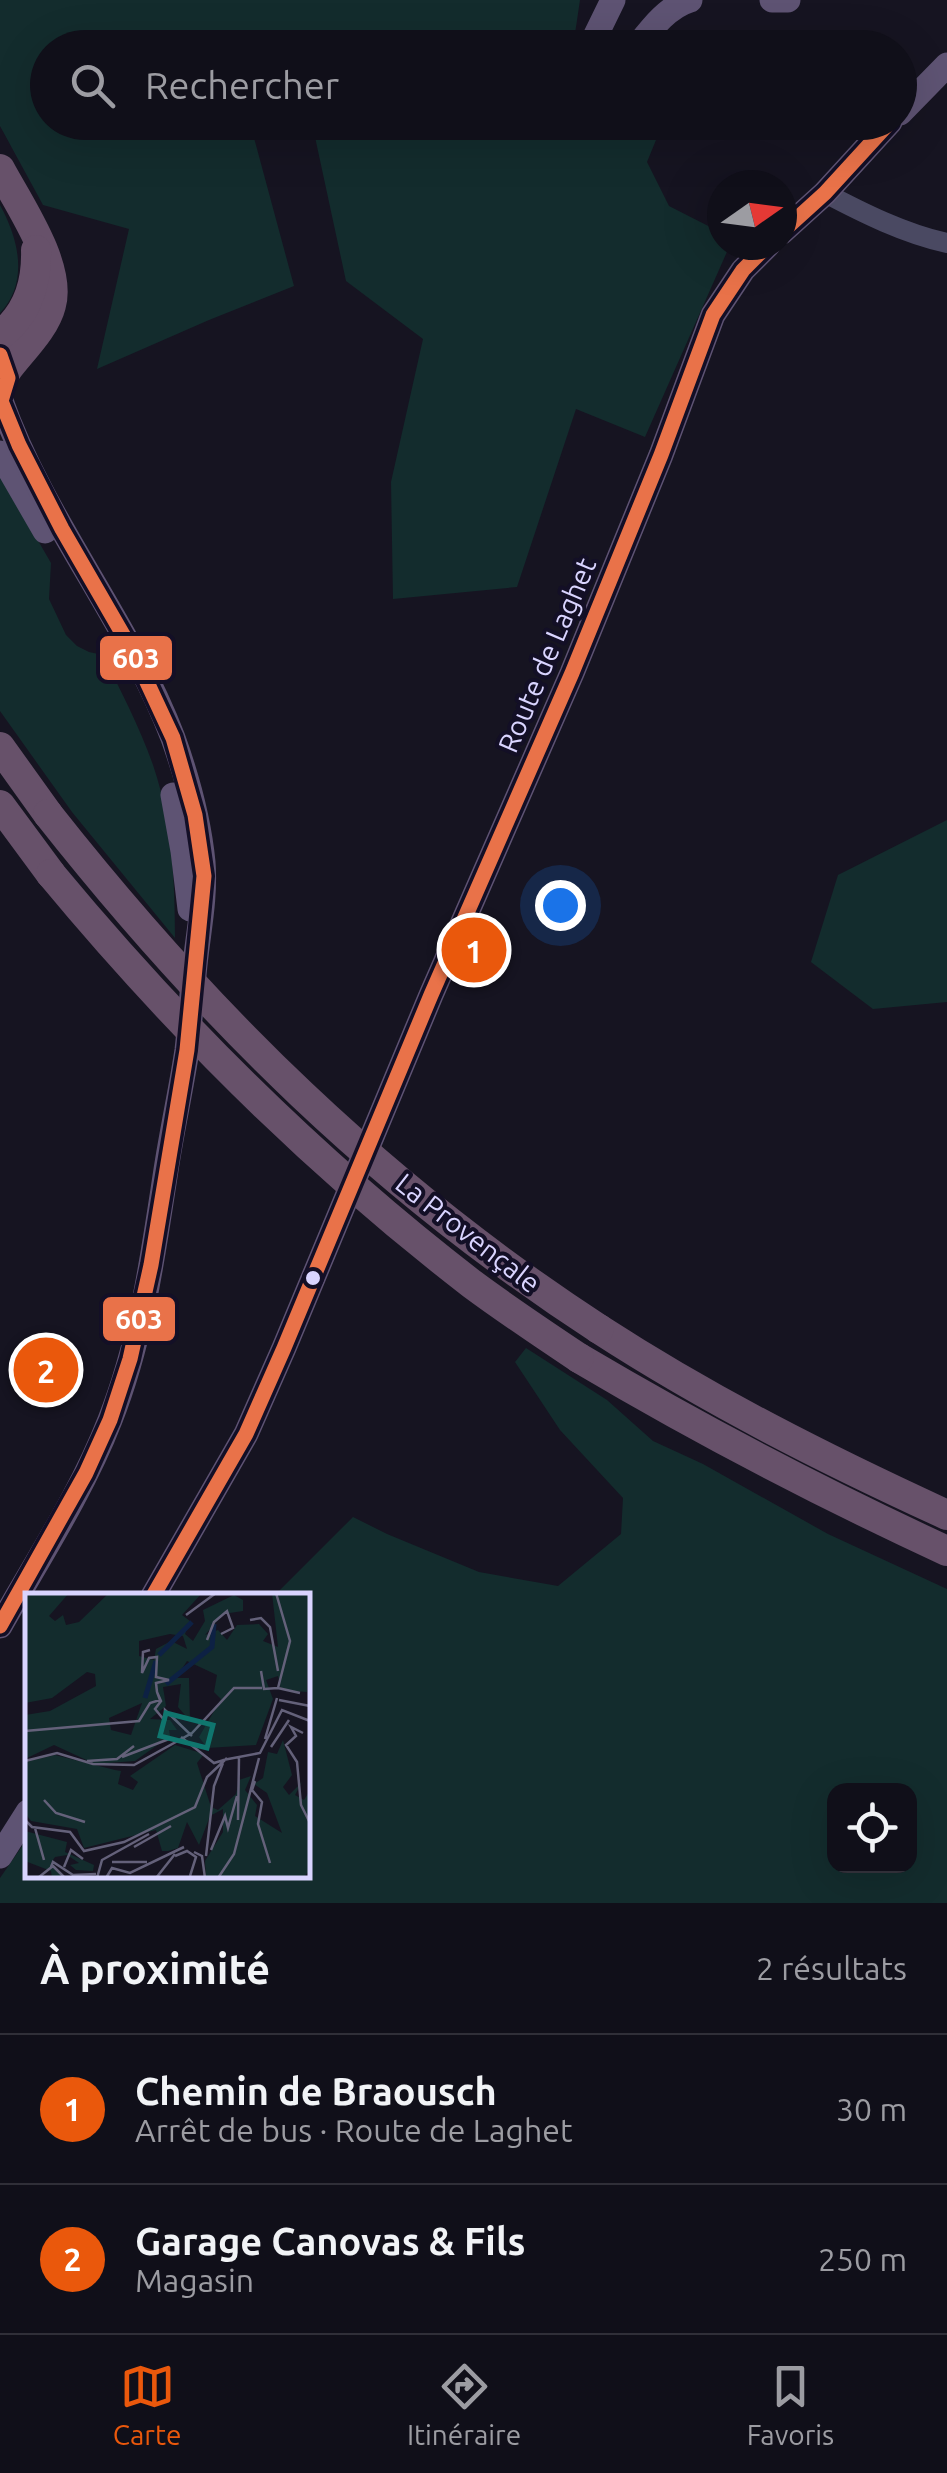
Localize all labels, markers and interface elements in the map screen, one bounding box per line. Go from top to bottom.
search box [30,30,917,140]
icon: search [65,58,120,113]
text: Rechercher [145,64,339,106]
north arrow [707,170,797,260]
street label: Route de Laghet [492,553,601,757]
line badge: 603 [98,634,174,682]
text: 603 [112,642,160,673]
your location [535,880,586,931]
pin: 1 [442,912,506,988]
street label: La Provençale [390,1167,546,1298]
unlabelled marker [303,1268,323,1288]
line badge: 603 [101,1295,177,1343]
text: 603 [115,1303,163,1334]
pin: 2 [13,1332,78,1408]
inset map [25,1593,310,1878]
map controls [827,1783,917,1873]
button: locate [827,1783,917,1873]
text: À proximité [40,1945,270,1992]
text: 2 résultats [756,1950,907,1986]
text: Chemin de Braousch [135,2070,497,2112]
text: 1 [63,2091,82,2127]
text: 30 m [836,2091,907,2127]
text: Arrêt de bus · Route de Laghet [135,2112,572,2148]
text: Garage Canovas & Fils [135,2220,525,2262]
text: 2 [63,2241,82,2277]
text: 250 m [818,2241,907,2277]
text: Magasin [135,2262,254,2298]
tab: Carte [113,2359,181,2450]
tab: Itinéraire [407,2359,521,2450]
tab: Favoris [747,2359,834,2450]

